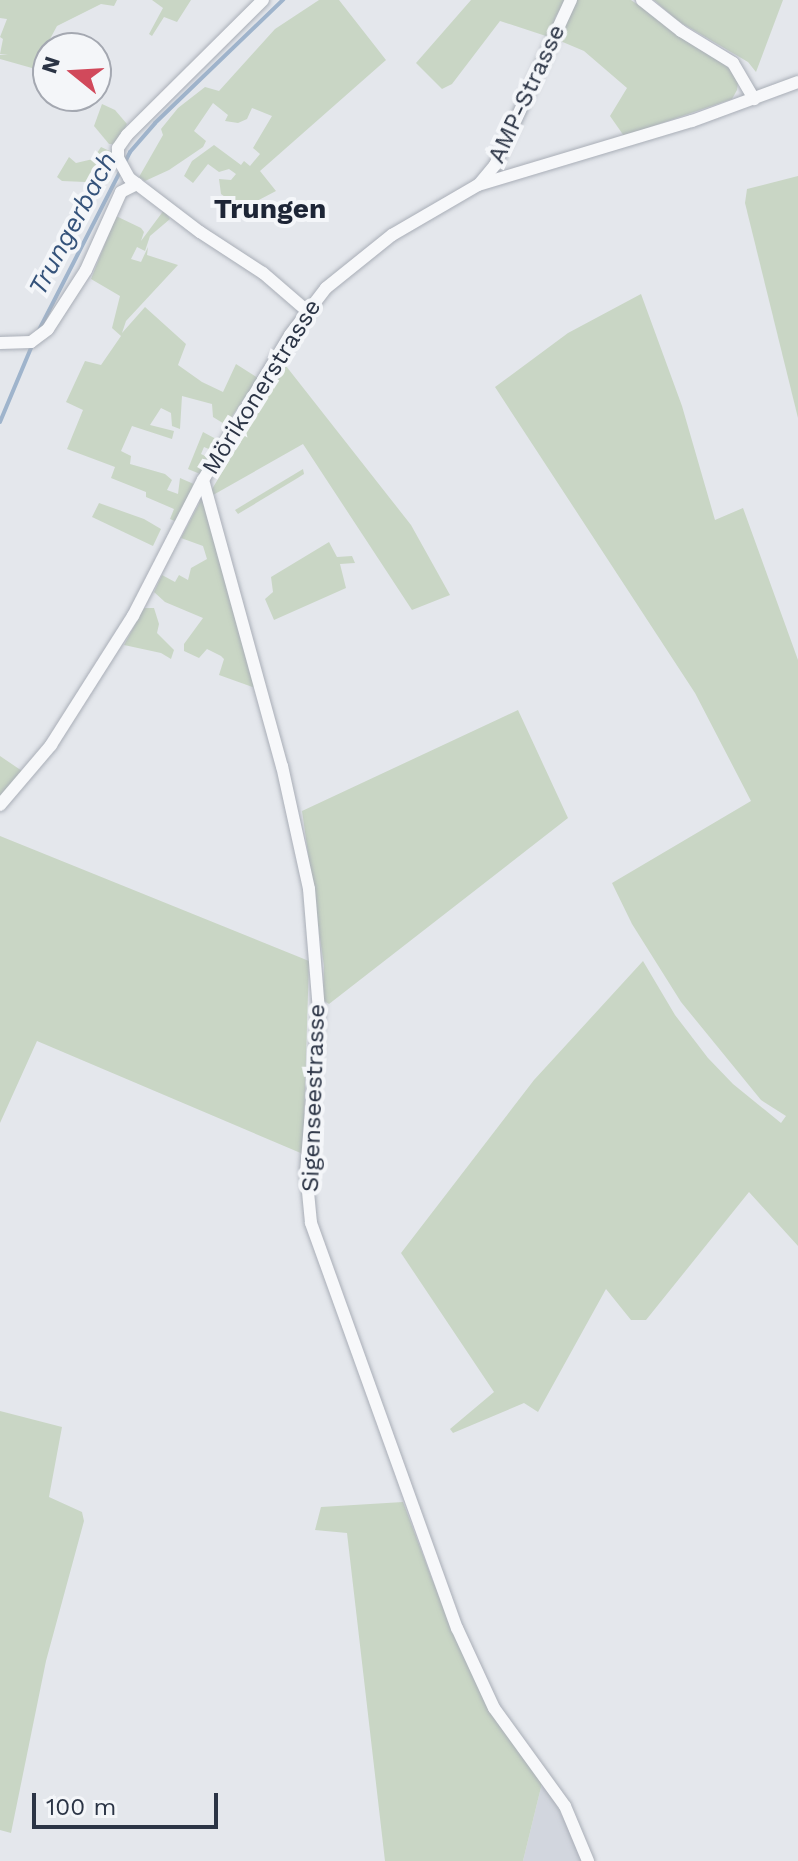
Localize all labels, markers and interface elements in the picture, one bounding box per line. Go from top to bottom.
street label: AMP-Strasse [482,20,572,168]
north arrow [32,32,112,112]
text: N [36,53,65,77]
water label: Trungerbach [22,147,124,301]
district label: Trungen [214,192,326,226]
street label: Mörikonerstrasse [196,294,328,480]
street label: Sigenseestrasse [296,1003,332,1193]
scale bar [36,1777,222,1827]
text: 100 m [46,1793,116,1821]

